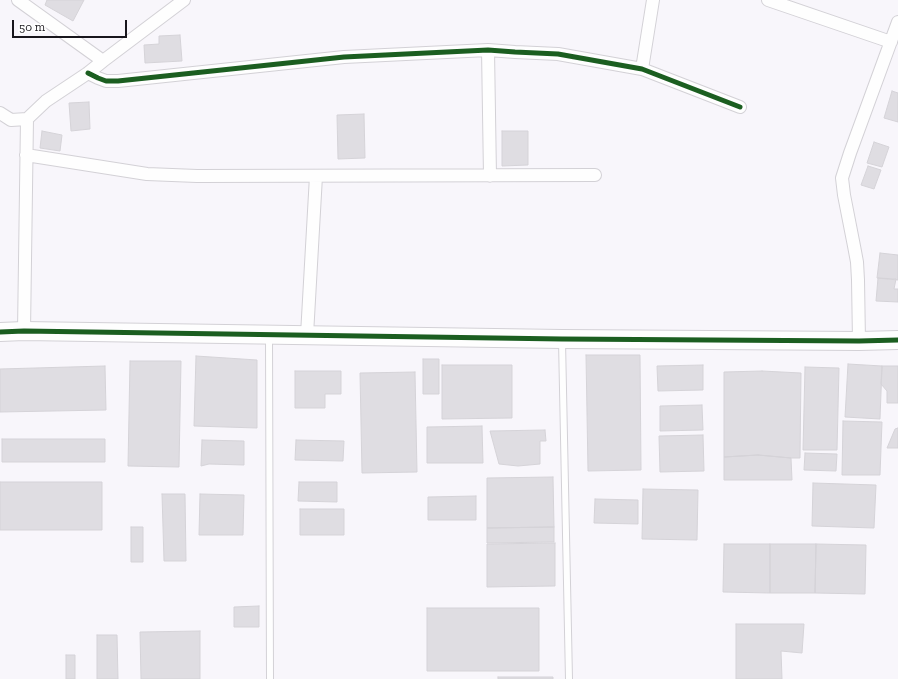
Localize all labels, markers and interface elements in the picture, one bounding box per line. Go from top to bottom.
scale bar [14,12,129,38]
text: 50 m [19,20,45,34]

